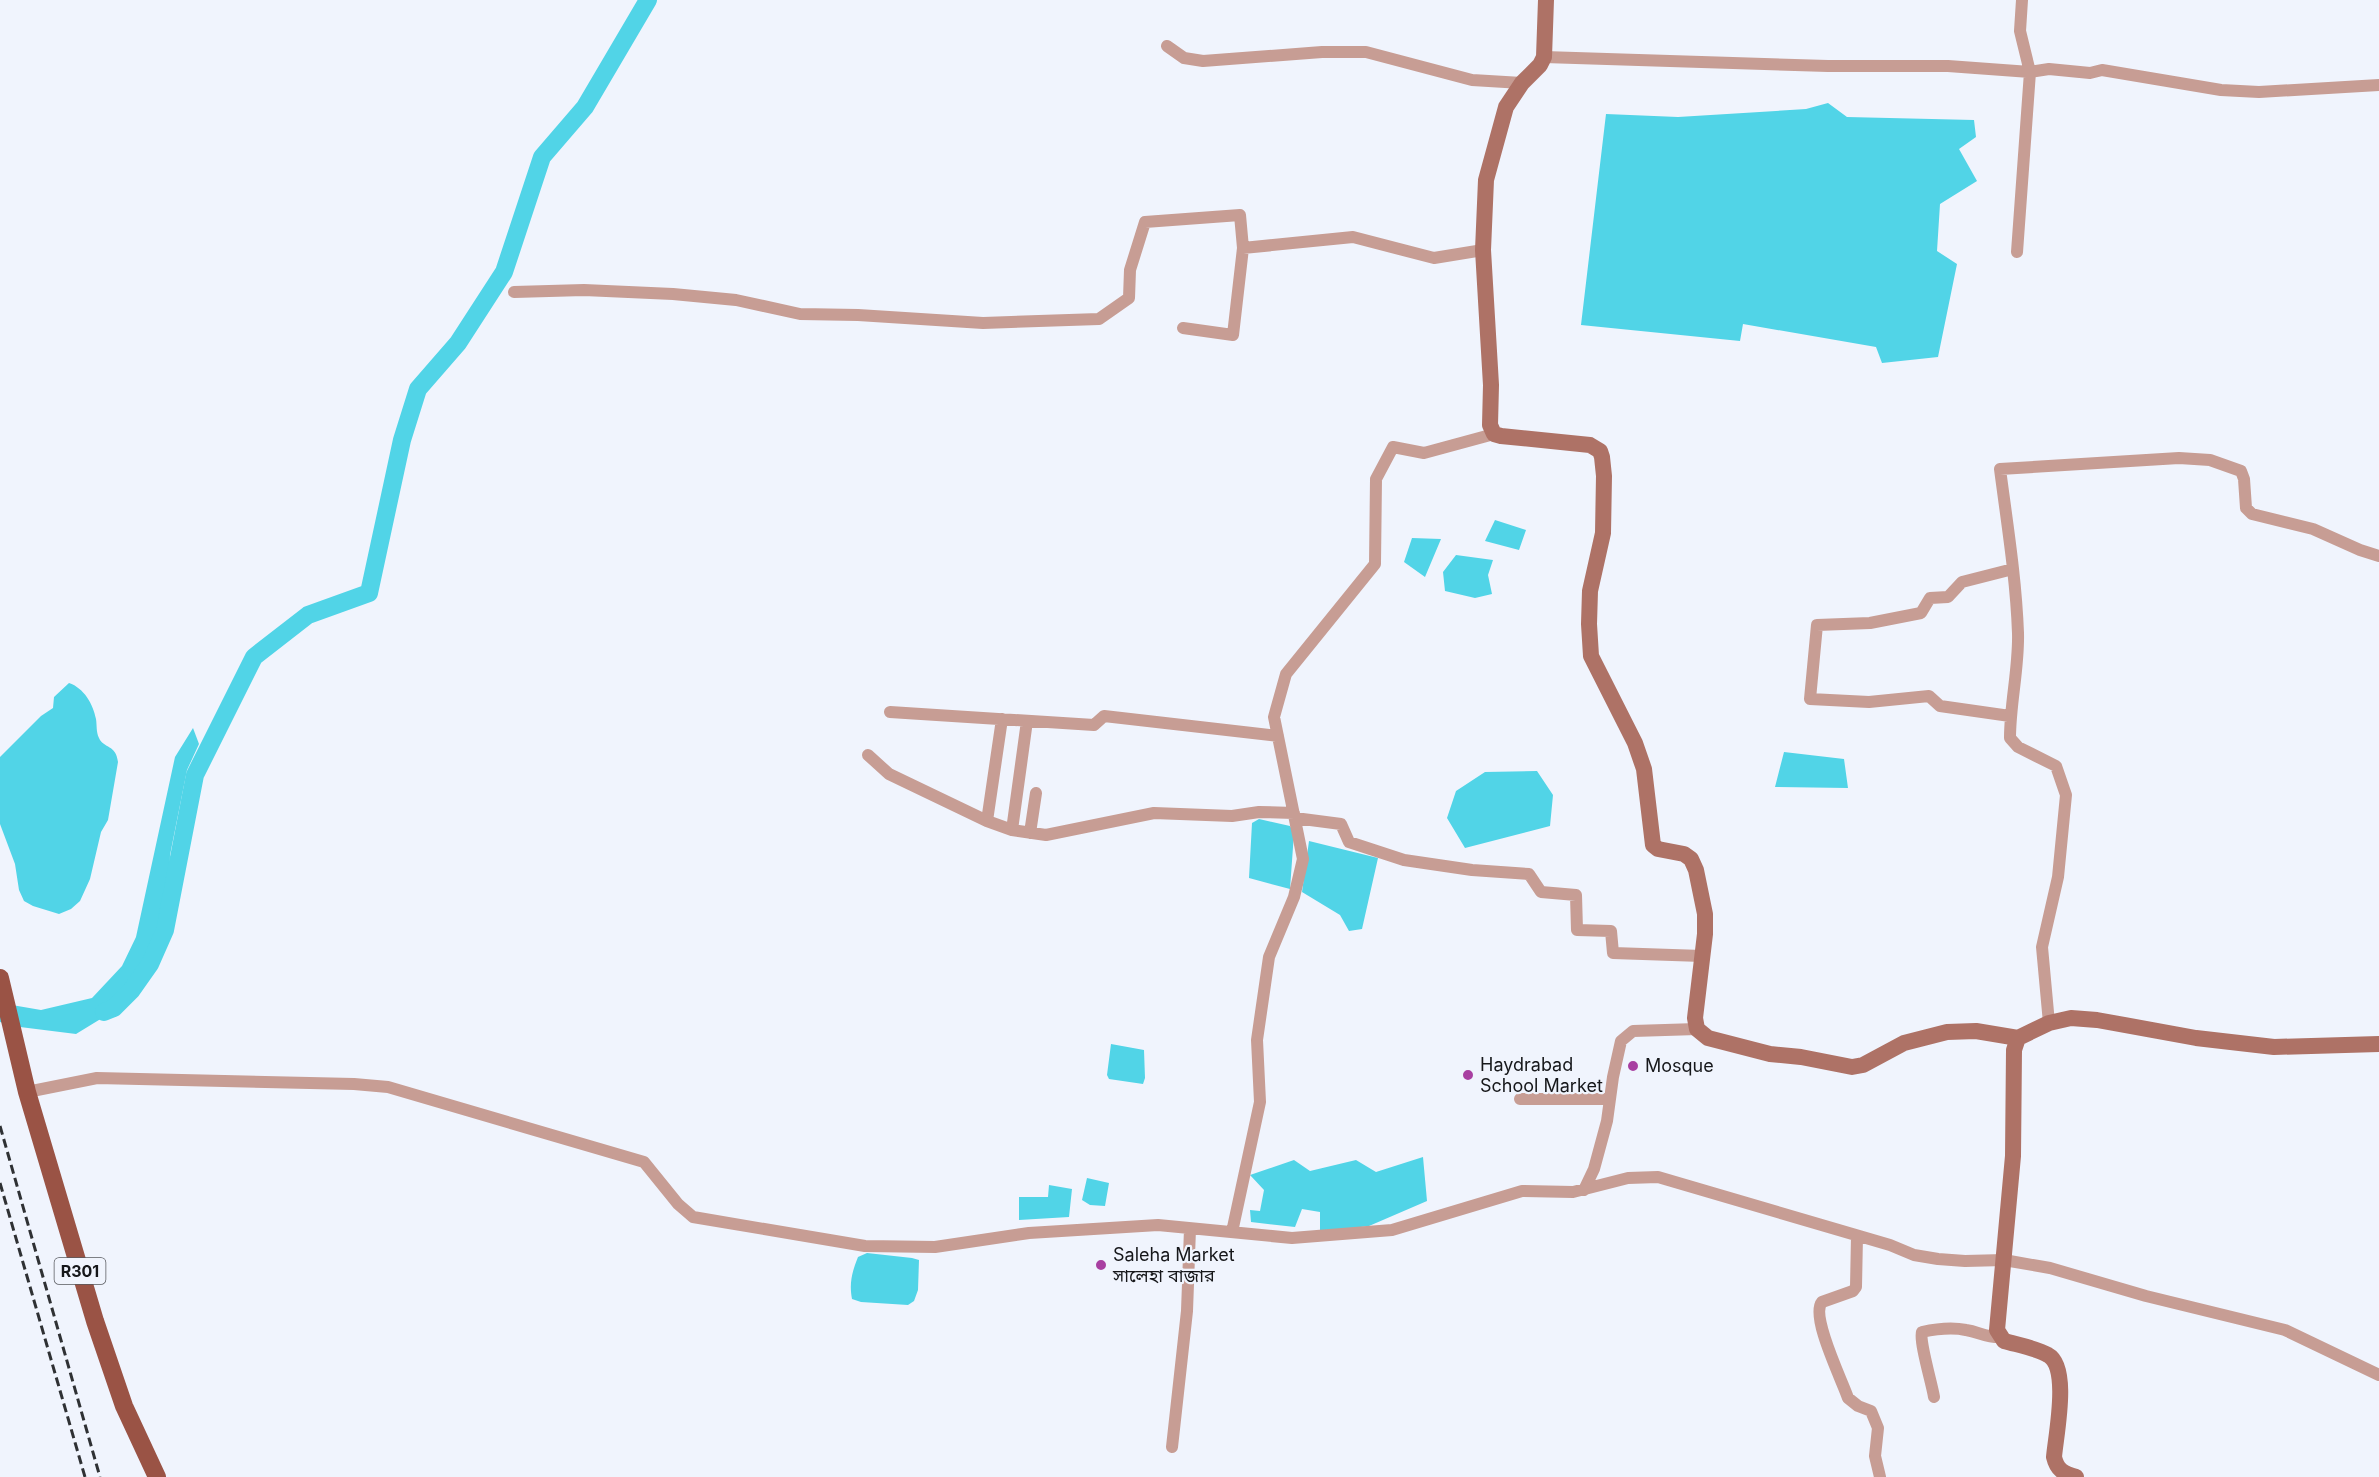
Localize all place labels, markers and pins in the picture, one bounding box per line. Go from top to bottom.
place label: Haydrabad School Market [1480,1054,1603,1096]
place label: Mosque [1645,1055,1714,1076]
marker: Mosque [1626,1059,1640,1073]
marker: Haydrabad School Market [1461,1068,1475,1082]
place label: Saleha Market সালেহা বাজার [1112,1244,1235,1286]
marker: Saleha Market সালেহা বাজার [1094,1258,1108,1272]

